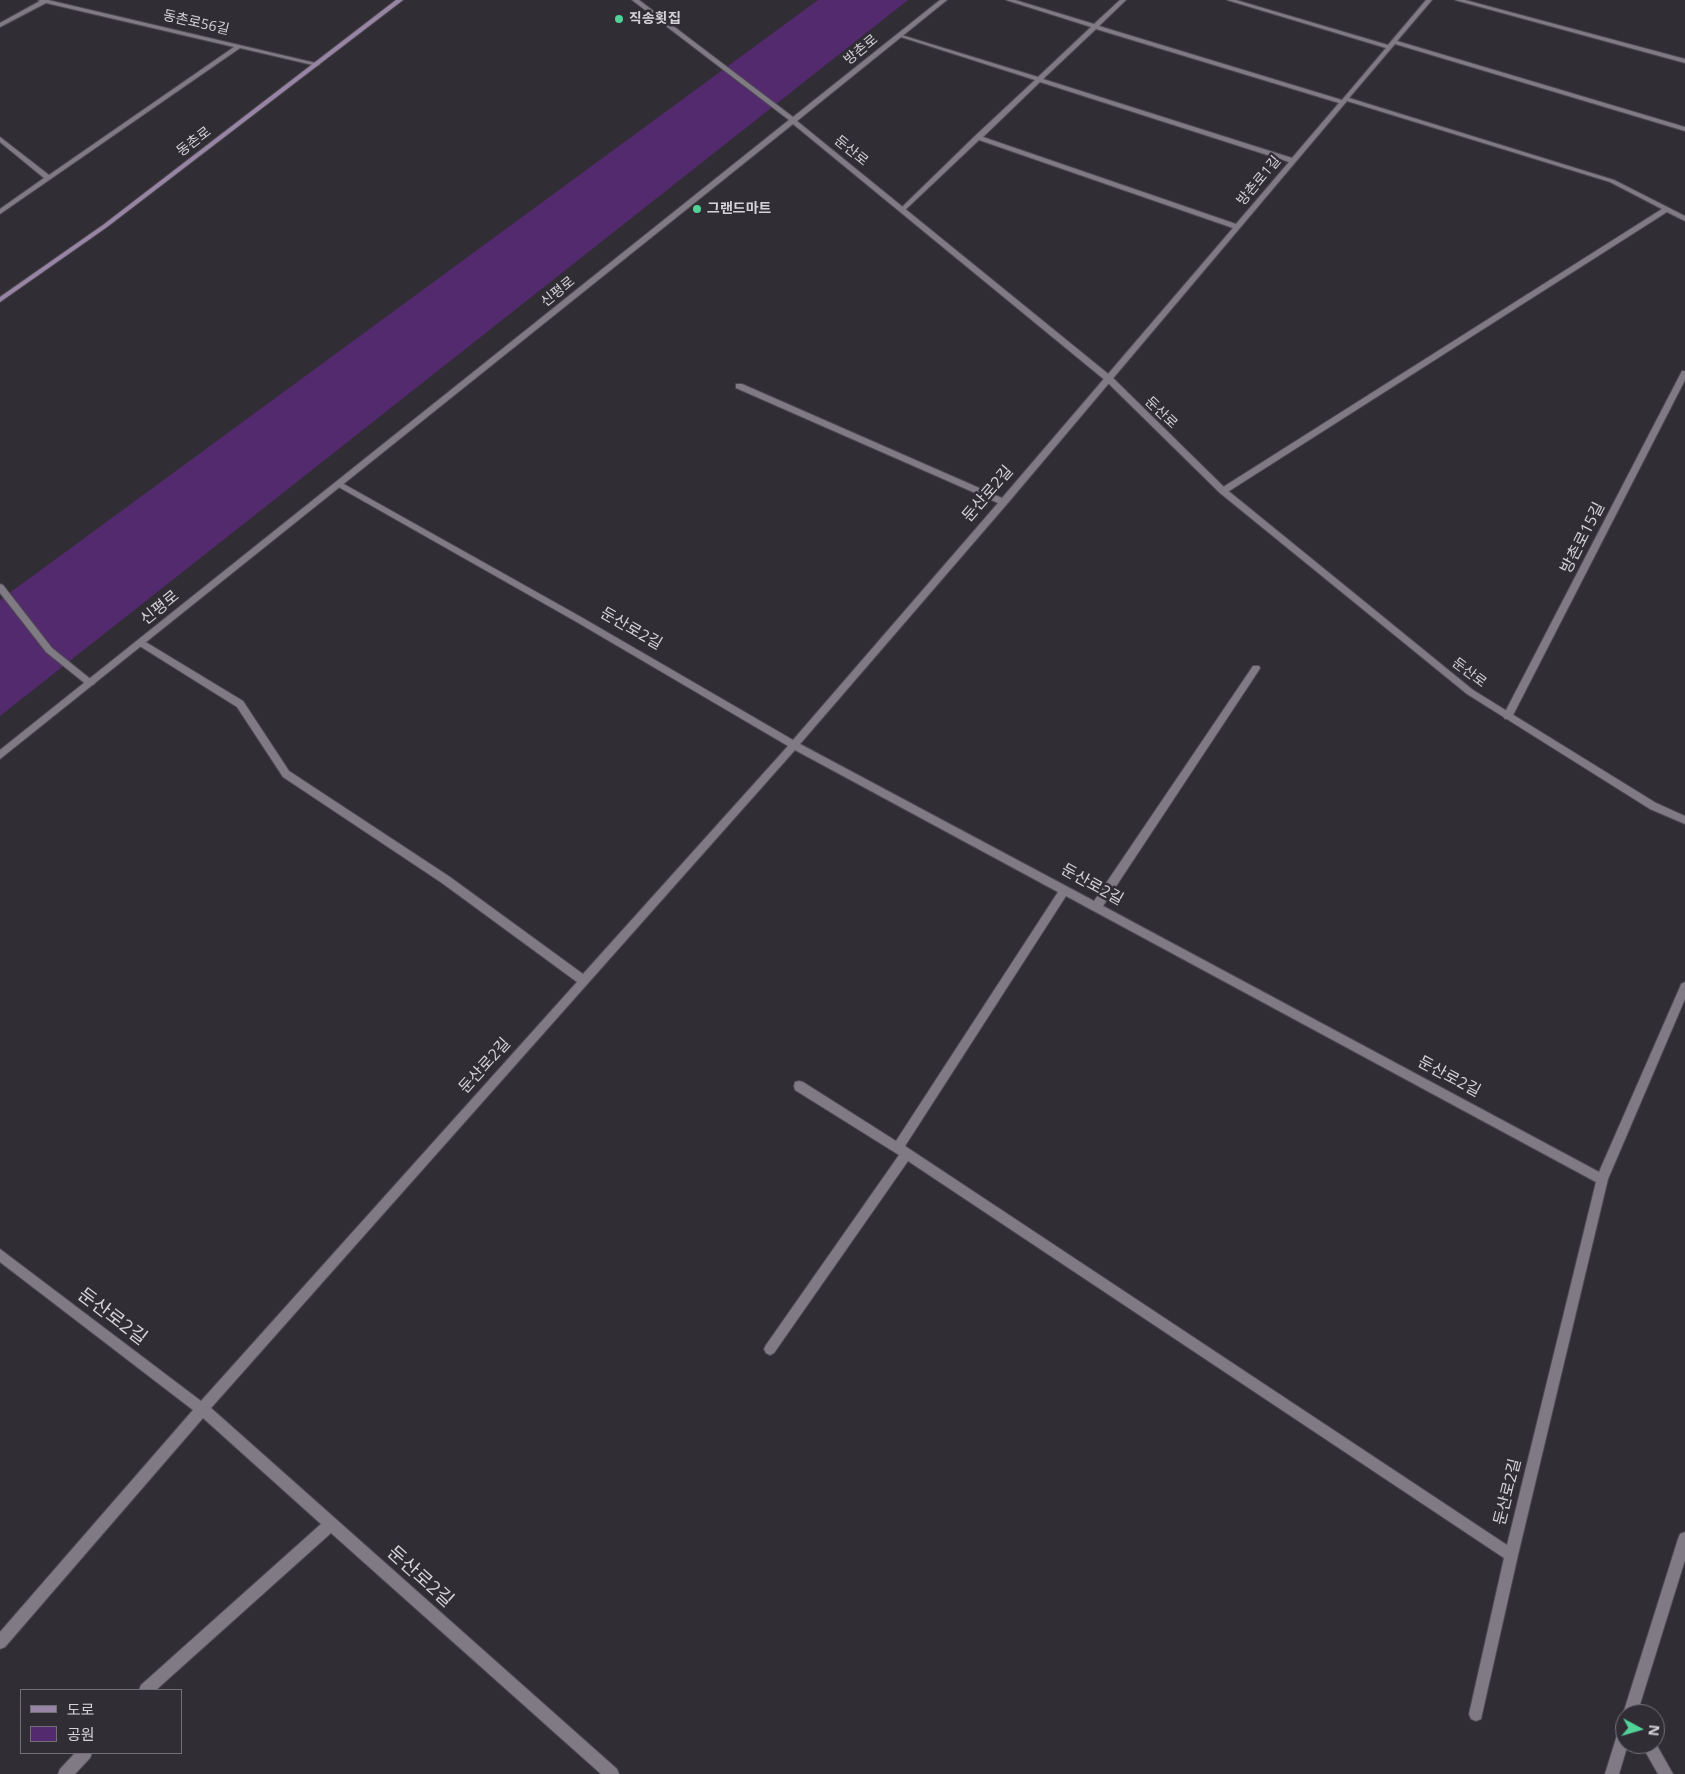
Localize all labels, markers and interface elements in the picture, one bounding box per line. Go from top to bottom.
street label: 동촌로56길 [161,7,231,39]
place label: 직송횟집 [629,11,681,27]
marker: 직송횟집 [613,13,625,25]
street label: 방촌로 [841,31,881,69]
street label: 동촌로 [174,124,214,160]
street label: 둔산로 [831,132,871,170]
street label: 방촌로1길 [1233,153,1285,209]
place label: 그랜드마트 [707,201,771,217]
marker: 그랜드마트 [691,203,703,215]
street label: 신평로 [538,273,578,311]
street label: 둔산로 [1141,394,1181,432]
street label: 둔산로2길 [958,462,1018,526]
street label: 방촌로15길 [1557,499,1609,577]
street label: 신평로 [137,587,183,629]
street label: 둔산로2길 [597,604,665,654]
street label: 둔산로 [1449,655,1489,691]
street label: 둔산로2길 [1058,860,1126,910]
street label: 둔산로2길 [455,1034,515,1098]
street label: 둔산로2길 [1414,1053,1484,1101]
street label: 둔산로2길 [73,1284,151,1350]
street label: 둔산로2길 [1490,1457,1526,1527]
street label: 둔산로2길 [382,1542,458,1612]
legend [20,1689,182,1754]
text: 도로 [67,1699,95,1719]
north arrow [1615,1704,1665,1754]
text: 공원 [67,1724,95,1744]
text: N [1644,1724,1664,1737]

